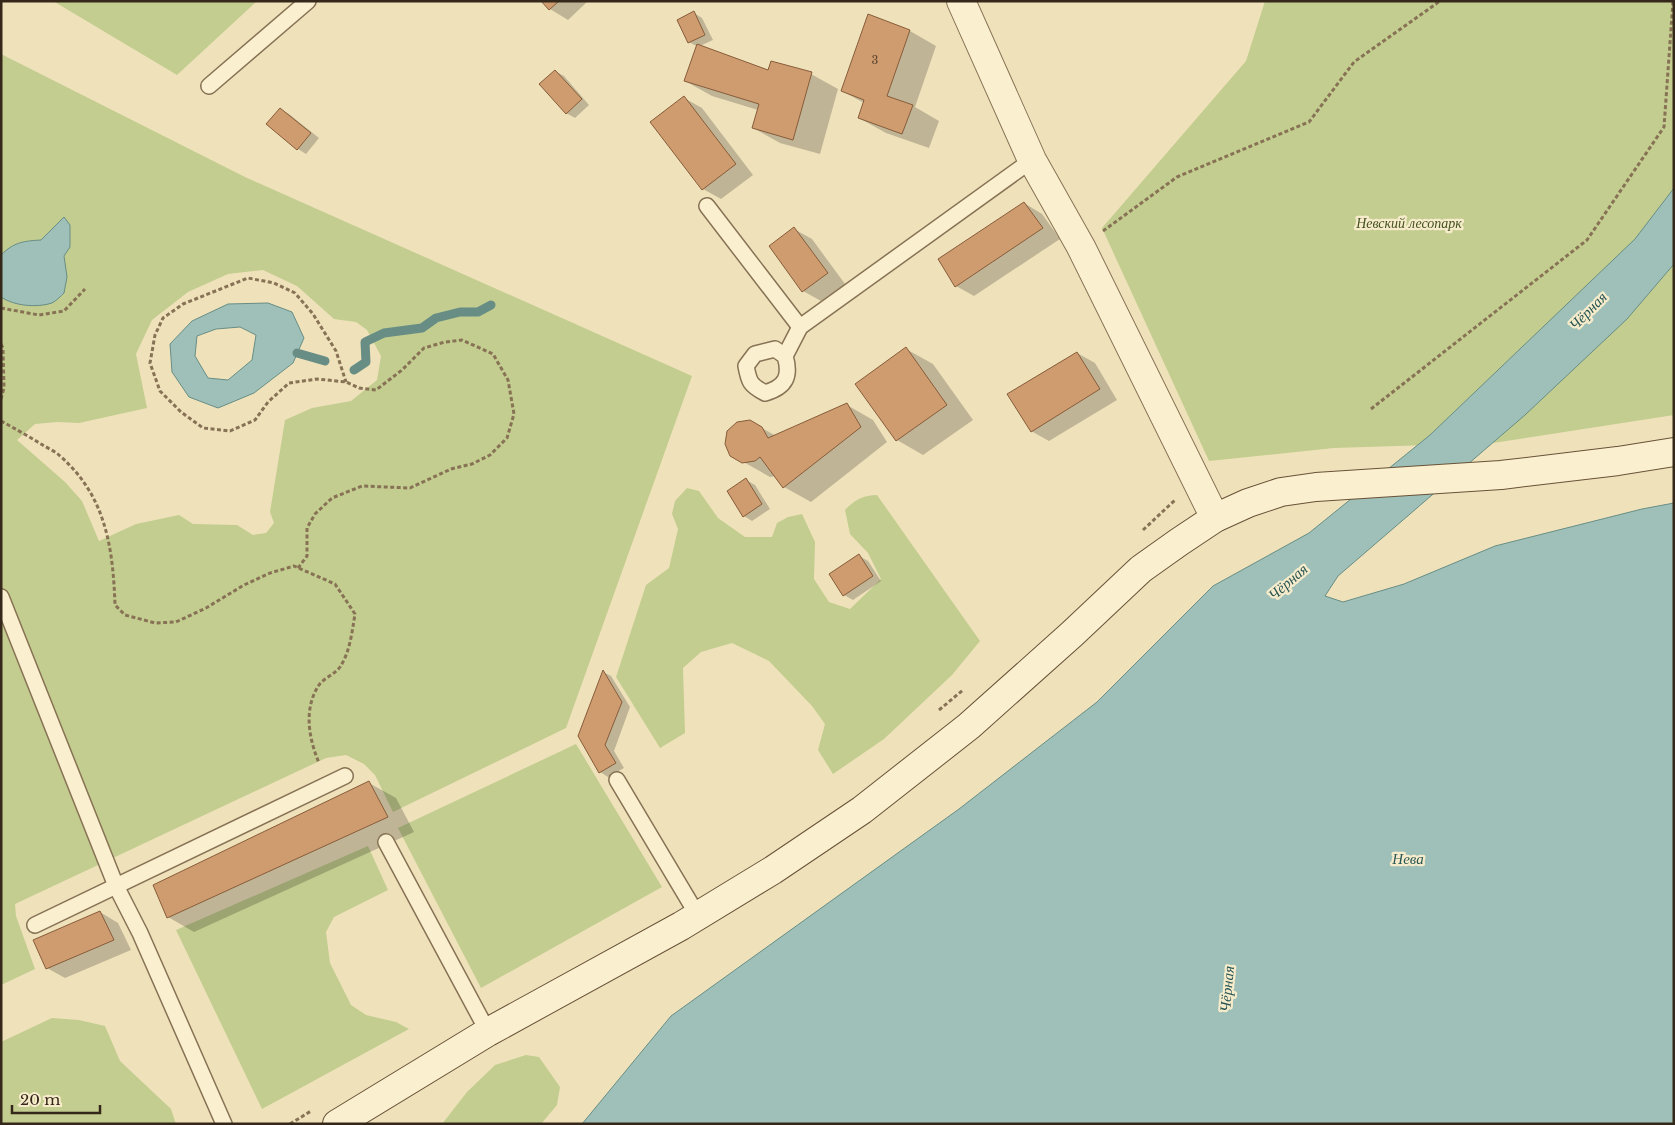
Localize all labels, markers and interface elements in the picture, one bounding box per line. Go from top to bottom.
house number: 3 [872,53,879,67]
park label: Невский лесопарк [1355,214,1462,232]
water label: Чёрная [1565,288,1611,334]
water label: Чёрная [1264,559,1311,604]
water label: Нева [1391,849,1424,868]
water label: Чёрная [1215,965,1238,1013]
scale bar [12,1082,100,1114]
text: 20 m [20,1090,60,1109]

